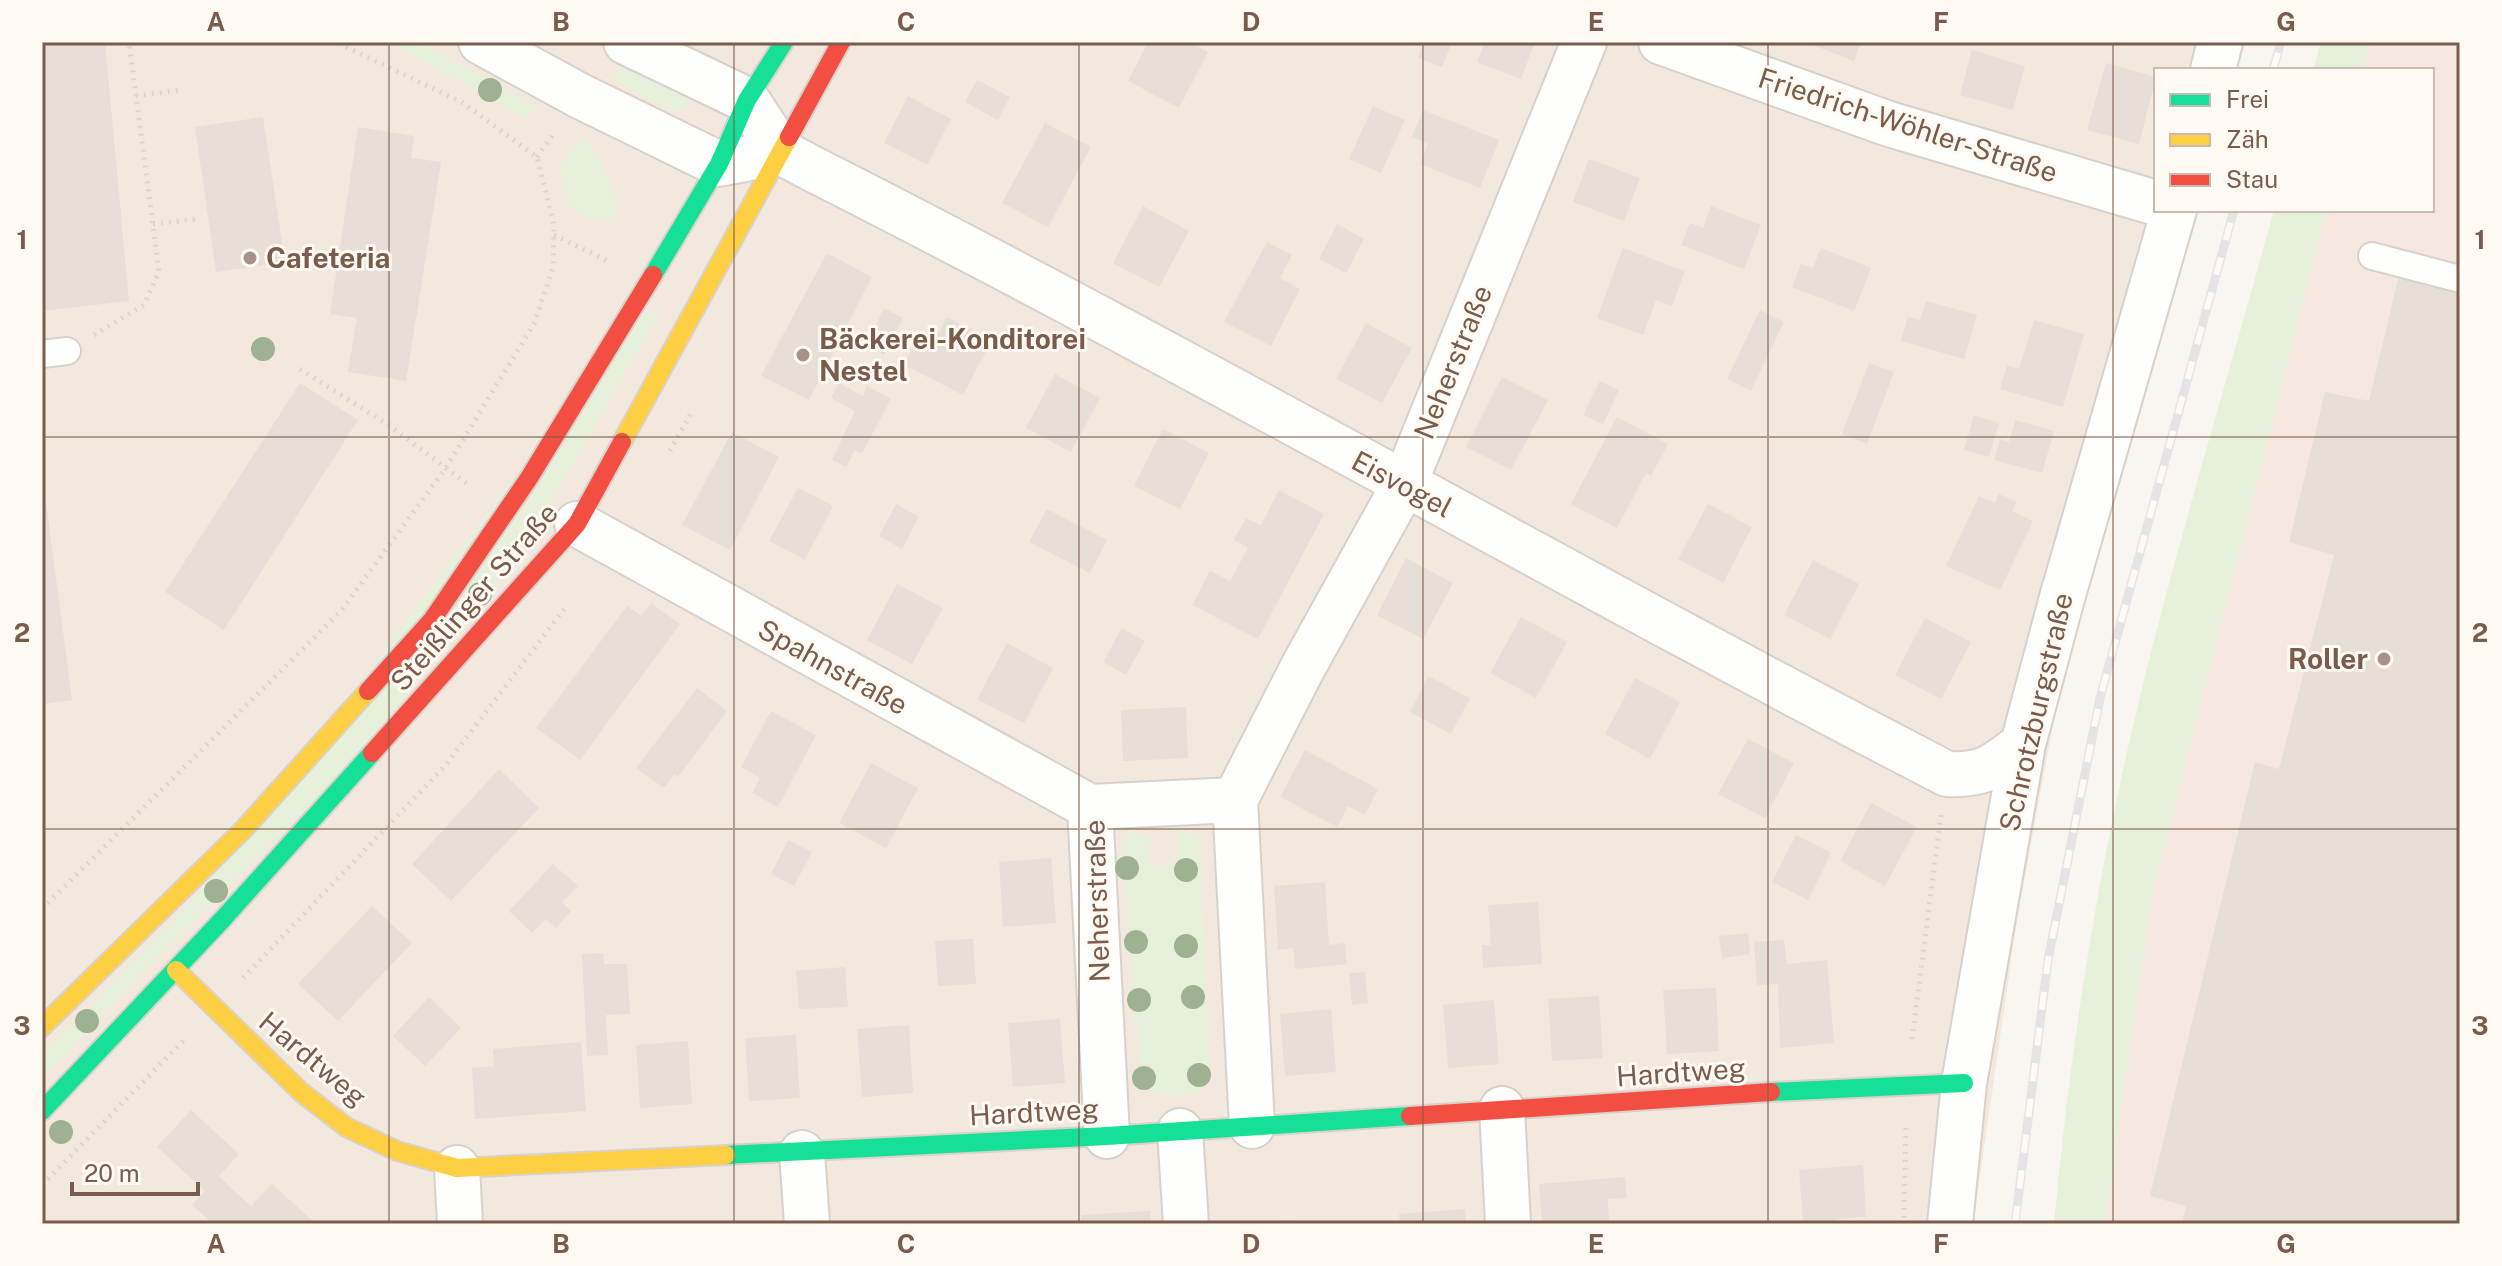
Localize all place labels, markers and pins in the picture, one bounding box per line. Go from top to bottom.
place label: Cafeteria [266,241,390,274]
marker: Cafeteria [241,249,259,267]
place label: Bäckerei-Konditorei Nestel [819,322,1086,387]
marker: Bäckerei-Konditorei Nestel [794,346,812,364]
place label: Roller [2288,642,2368,675]
marker: Roller [2375,650,2393,668]

